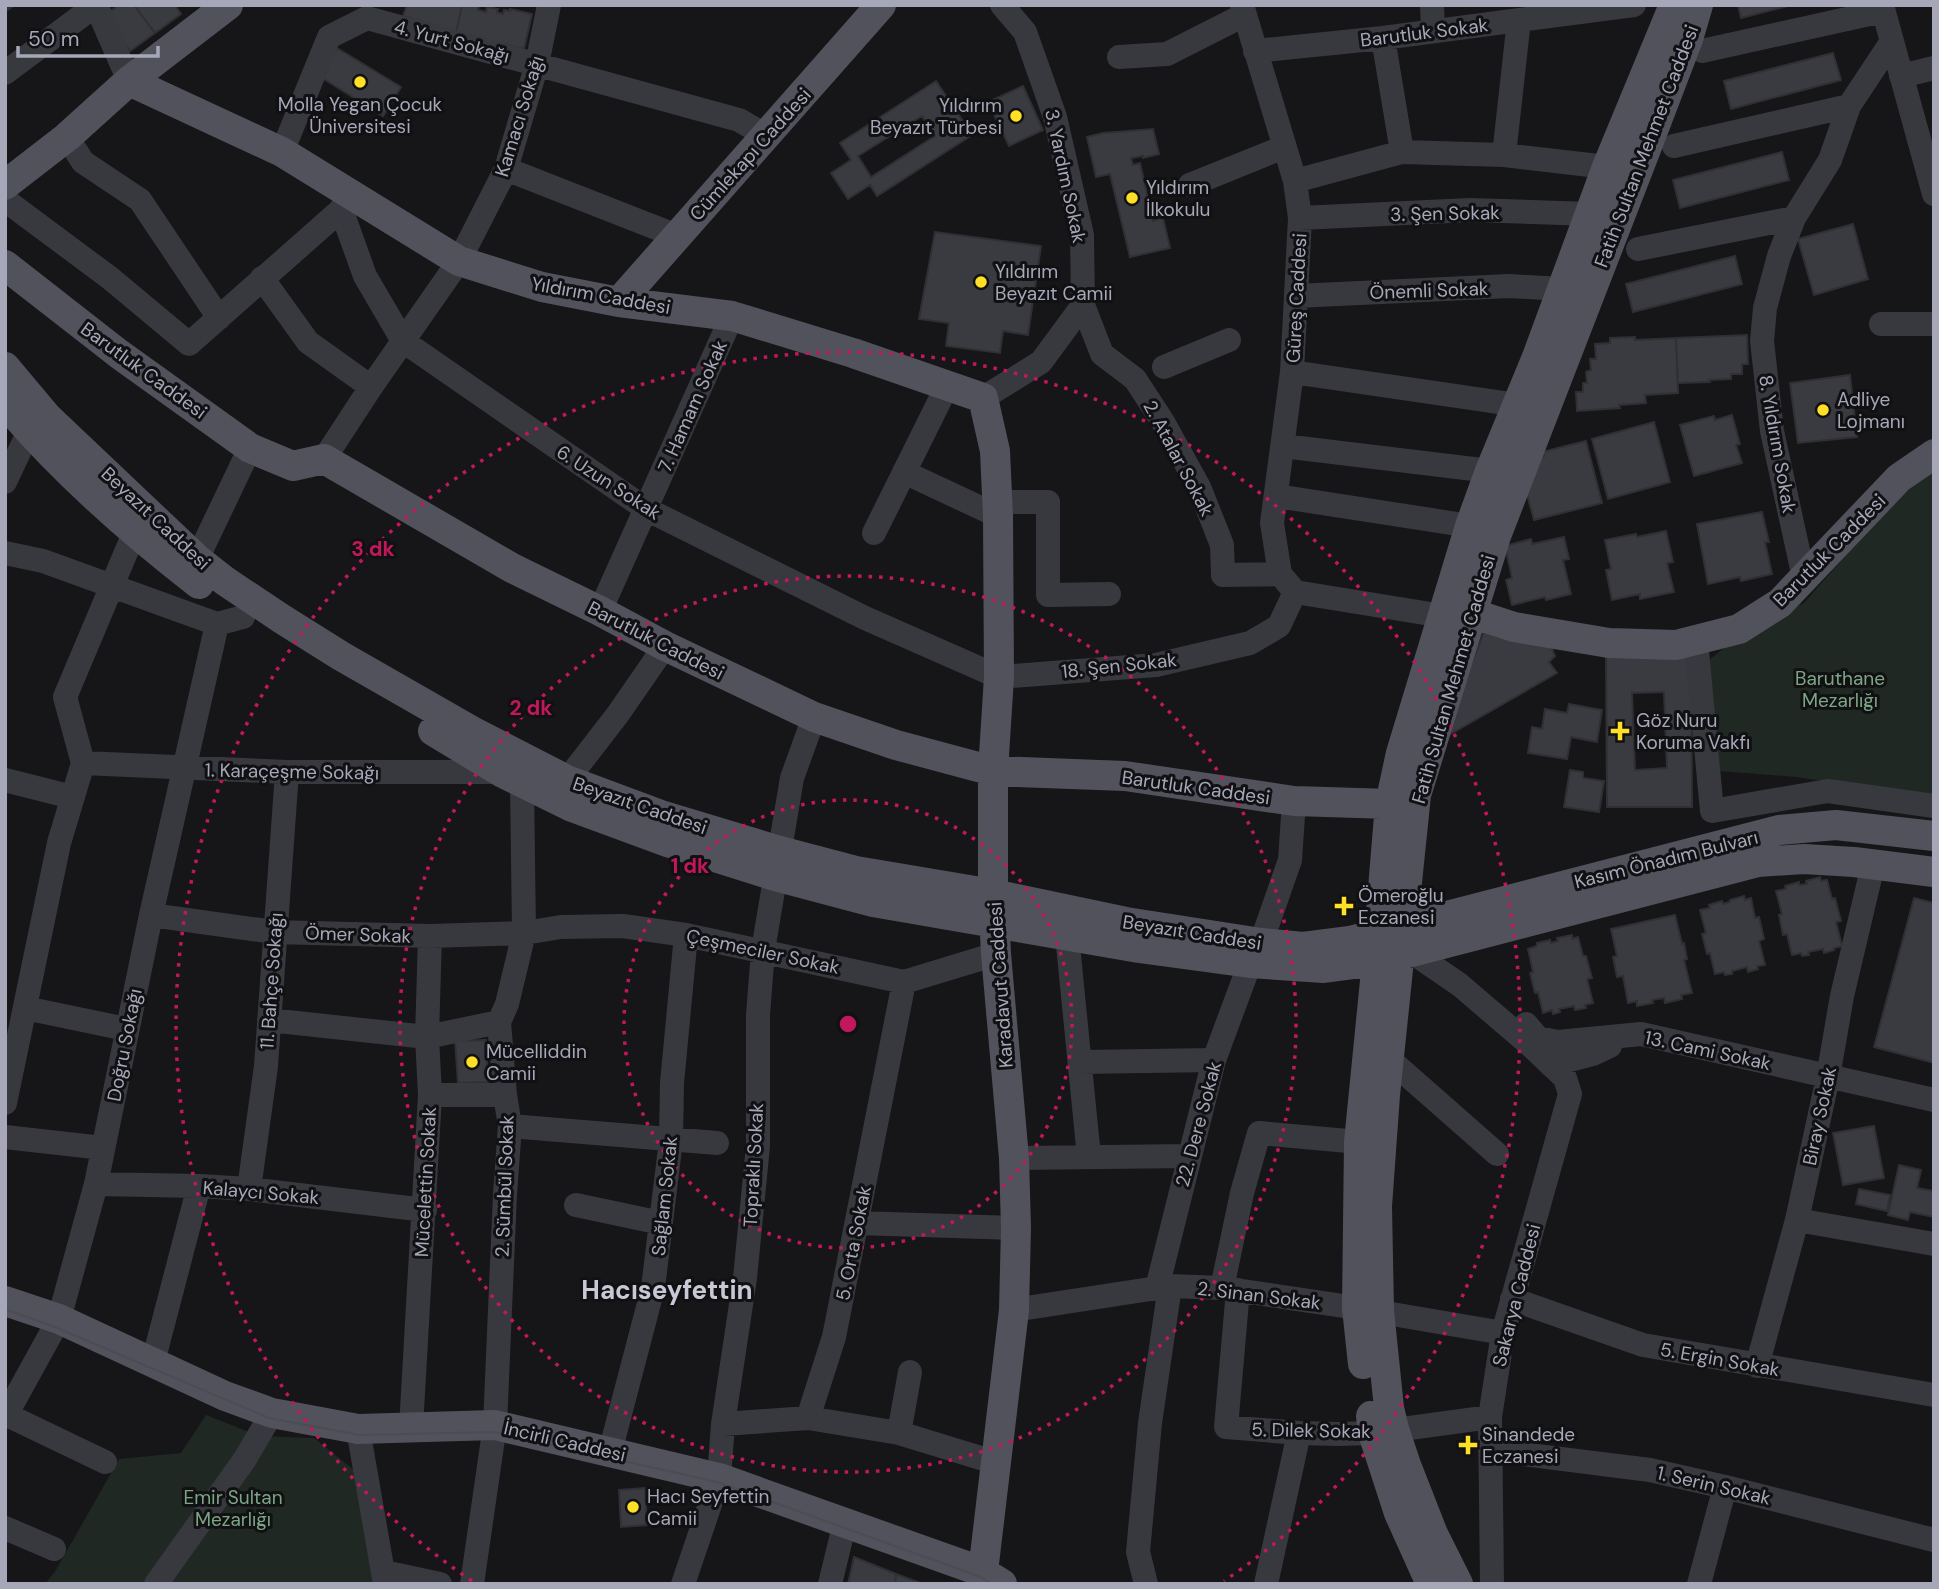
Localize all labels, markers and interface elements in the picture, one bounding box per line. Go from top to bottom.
street label: Barutluk Sokak [1359,12,1490,53]
scale bar [18,14,158,58]
street label: 4. Yurt Sokağı [392,14,512,69]
street label: Fatih Sultan Mehmet Caddesi [1589,21,1704,271]
text: 50 m [28,25,79,53]
street label: Kamacı Sokağı [489,53,550,180]
marker: Molla Yegan Çocuk Üniversitesi [352,74,368,90]
street label: Cümlekapı Caddesi [684,83,817,226]
place label: Molla Yegan Çocuk Üniversitesi [278,92,443,139]
place label: Yıldırım Beyazıt Türbesi [870,93,1002,140]
street label: 3. Yardım Sokak [1039,107,1092,246]
marker: Yıldırım Beyazıt Türbesi [1008,108,1024,124]
place label: Yıldırım İlkokulu [1146,175,1210,222]
marker: Yıldırım İlkokulu [1124,190,1140,206]
street label: 3. Şen Sokak [1390,200,1500,227]
street label: Güreş Caddesi [1281,232,1312,364]
place label: Yıldırım Beyazıt Camii [995,259,1113,306]
street label: Yıldırım Caddesi [529,271,672,320]
marker: Yıldırım Beyazıt Camii [973,274,989,290]
street label: Önemli Sokak [1369,276,1489,305]
street label: Barutluk Caddesi [76,316,212,424]
street label: 7. Hamam Sokak [652,336,733,476]
street label: 8. Yıldırım Sokak [1753,373,1802,516]
place label: Adliye Lojmanı [1837,387,1905,434]
street label: 2. Atalar Sokak [1138,396,1220,521]
marker: Adliye Lojmanı [1815,402,1831,418]
street label: 6. Uzun Sokak [552,439,666,526]
street label: Beyazıt Caddesi [96,461,215,575]
street label: Barutluk Caddesi [1768,489,1891,612]
text: 3 dk [351,535,395,563]
street label: Fatih Sultan Mehmet Caddesi [1406,552,1501,806]
street label: Barutluk Caddesi [583,595,728,686]
street label: 18. Şen Sokak [1060,647,1178,684]
park label: Baruthane Mezarlığı [1795,666,1885,713]
text: 2 dk [510,694,552,722]
place label: Göz Nuru Koruma Vakfı [1636,708,1750,755]
marker: Göz Nuru Koruma Vakfı [1610,721,1630,741]
street label: 1. Karaçeşme Sokağı [205,757,379,786]
street label: Barutluk Caddesi [1120,765,1272,810]
street label: Beyazıt Caddesi [569,771,710,840]
street label: Kasım Önadım Bulvarı [1572,825,1761,894]
text: 1 dk [671,852,709,880]
place label: Ömeroğlu Eczanesi [1358,883,1444,930]
marker: Ömeroğlu Eczanesi [1336,898,1352,914]
street label: Karadavut Caddesi [982,901,1019,1069]
street label: Beyazıt Caddesi [1121,909,1263,956]
street label: 11. Bahçe Sokağı [254,912,289,1050]
street label: Ömer Sokak [304,920,412,949]
street label: Çeşmeciler Sokak [684,923,842,980]
street label: Doğru Sokağı [101,987,148,1104]
centre of rings [836,1012,860,1036]
street label: 13. Cami Sokak [1643,1025,1774,1076]
place label: Mücelliddin Camii [486,1039,587,1086]
marker: Mücelliddin Camii [464,1054,480,1070]
street label: 22. Dere Sokak [1170,1058,1227,1190]
street label: Biray Sokak [1797,1064,1842,1168]
street label: Topraklı Sokak [738,1102,769,1228]
street label: Mücelettin Sokak [409,1106,442,1258]
street label: 2. Sümbül Sokak [490,1114,519,1258]
street label: Sağlam Sokak [646,1135,683,1257]
street label: Kalaycı Sokak [202,1175,321,1210]
street label: 5. Orta Sokak [830,1183,877,1303]
street label: Sakarya Caddesi [1487,1221,1546,1369]
district label: Hacıseyfettin [581,1273,753,1307]
street label: 2. Sinan Sokak [1196,1276,1323,1316]
street label: 5. Ergin Sokak [1658,1337,1782,1382]
street label: İncirli Caddesi [501,1415,628,1468]
street label: 5. Dilek Sokak [1251,1417,1371,1444]
place label: Sinandede Eczanesi [1482,1422,1575,1469]
marker: Sinandede Eczanesi [1460,1437,1476,1453]
street label: 1. Serin Sokak [1655,1460,1774,1511]
place label: Hacı Seyfettin Camii [647,1484,769,1531]
park label: Emir Sultan Mezarlığı [183,1485,283,1532]
marker: Hacı Seyfettin Camii [625,1499,641,1515]

